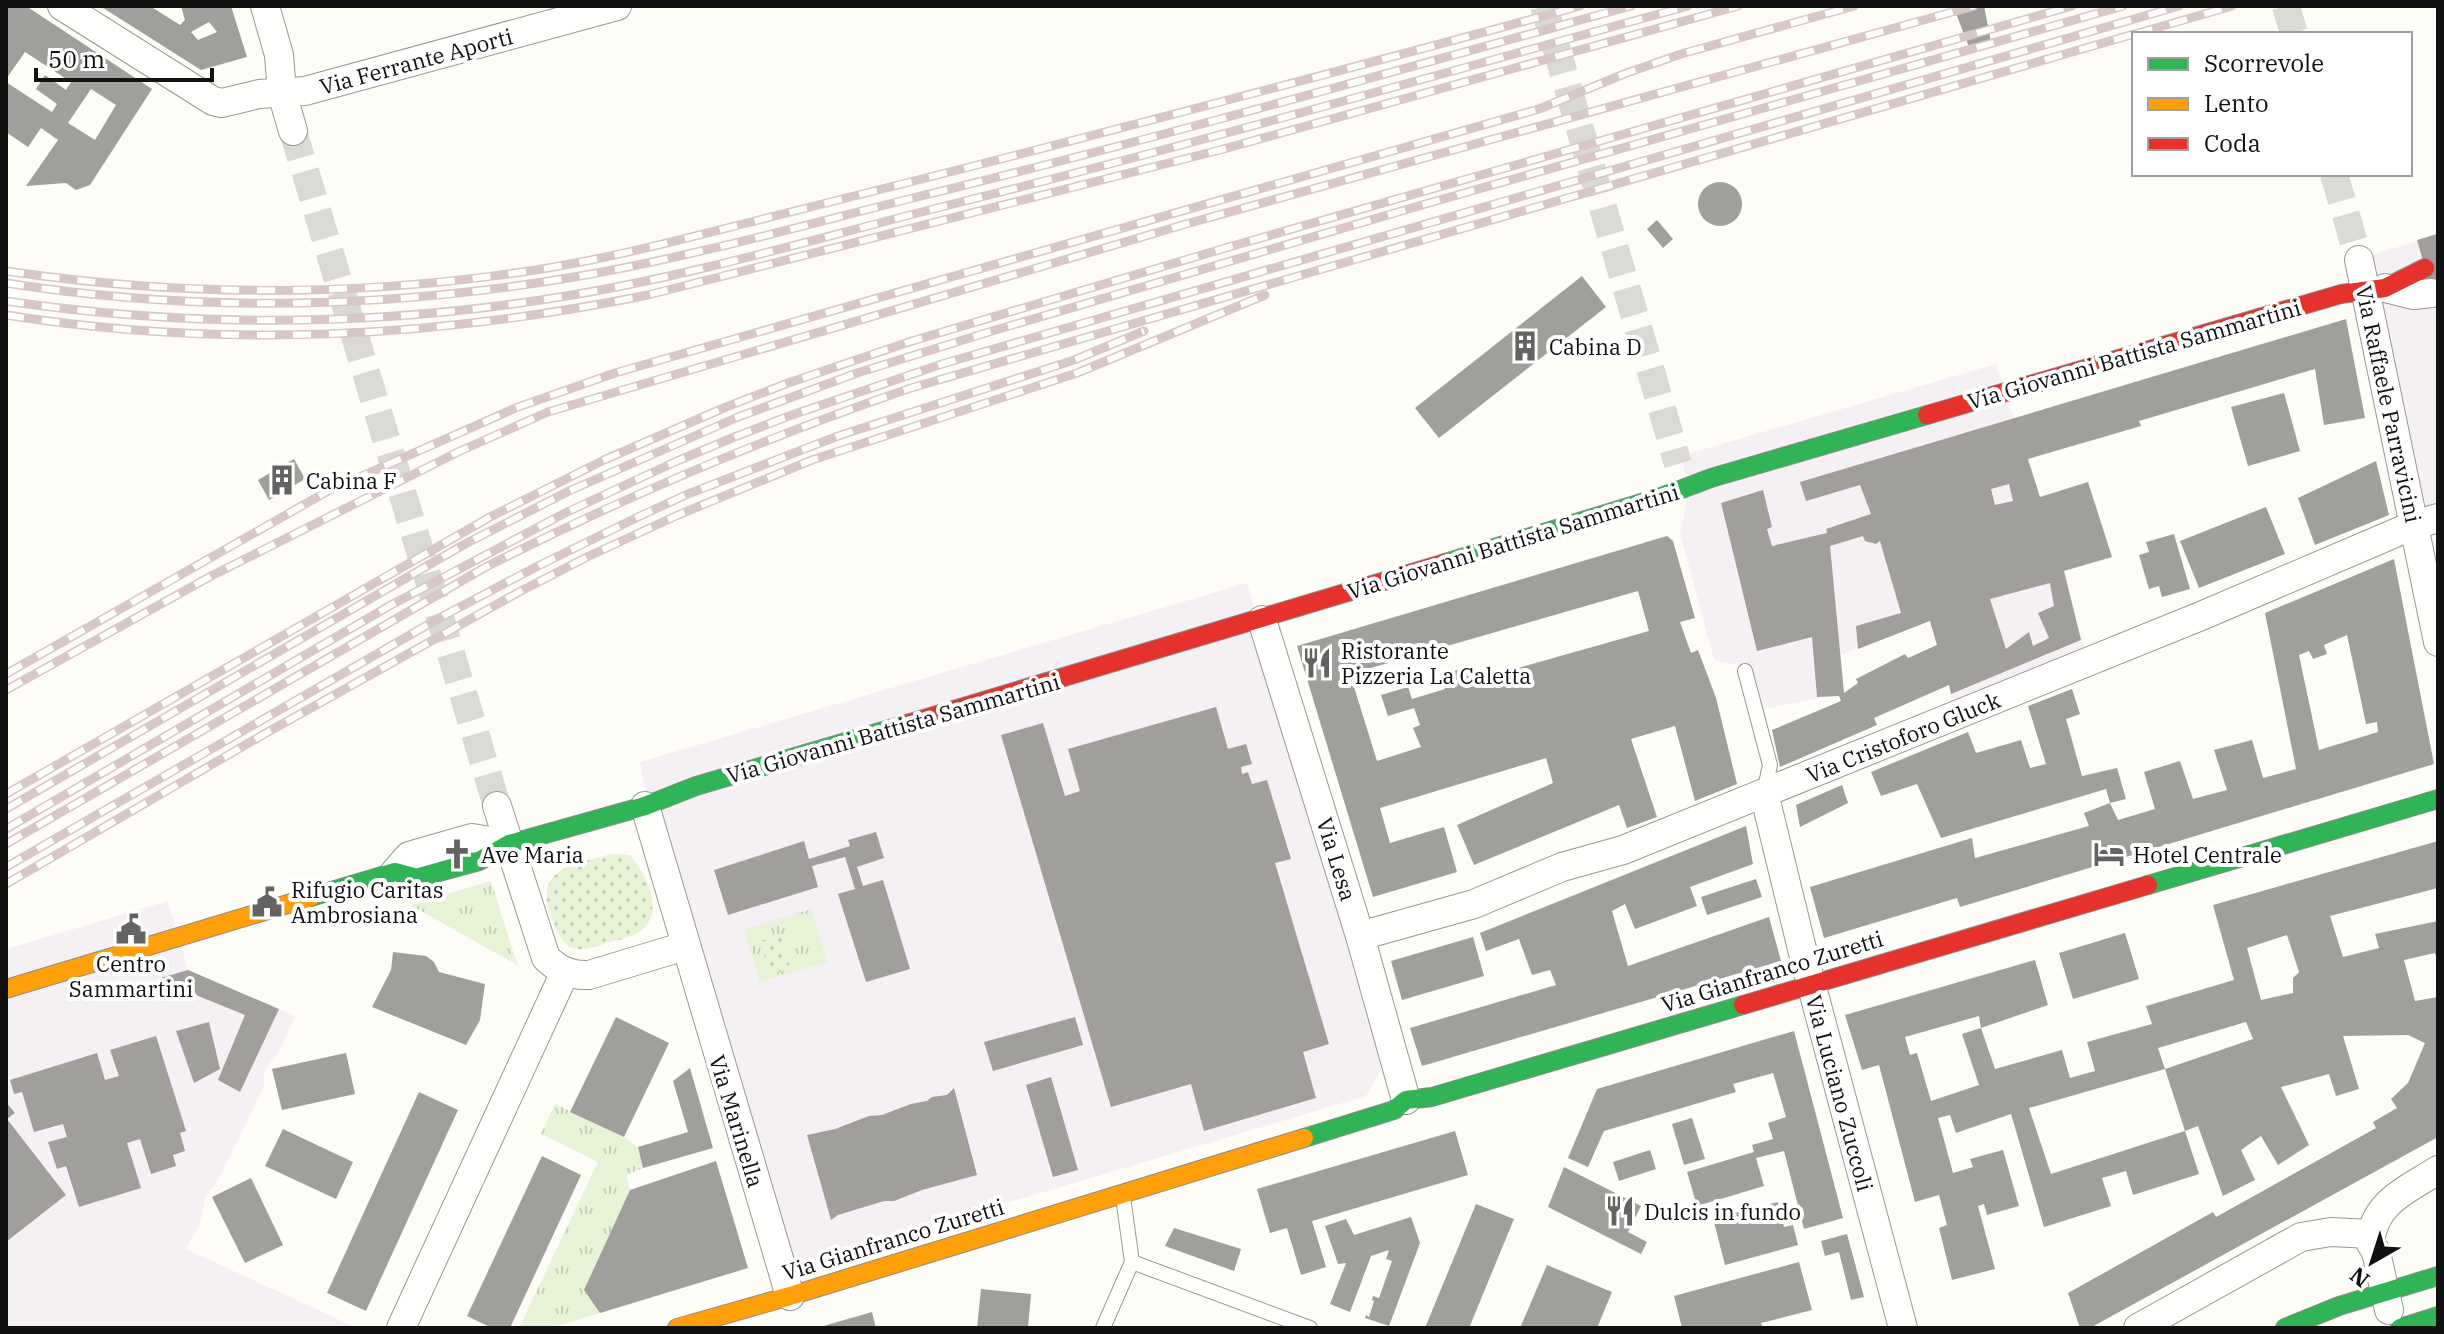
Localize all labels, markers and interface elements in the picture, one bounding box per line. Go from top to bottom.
street label: Via Ferrante Aporti [316,21,516,101]
scale bar [36,32,212,82]
legend [2132,32,2412,176]
text: 50 m [48,43,105,75]
text: Scorrevole [2204,47,2324,79]
text: Lento [2204,87,2268,119]
text: Coda [2204,127,2261,159]
street label: Via Raffaele Parravicini [2350,283,2428,525]
street label: Via Giovanni Battista Sammartini [1964,292,2304,416]
building icon: Cabina D [1508,329,1542,363]
place label: Cabina D [1549,332,1642,361]
building icon: Cabina F [265,463,299,497]
place label: Cabina F [306,466,397,495]
street label: Via Giovanni Battista Sammartini [1344,477,1683,605]
place label: Ristorante Pizzeria La Caletta [1341,636,1531,690]
restaurant icon: Ristorante Pizzeria La Caletta [1300,646,1334,680]
street label: Via Giovanni Battista Sammartini [723,666,1063,790]
street label: Via Cristoforo Gluck [1802,685,2004,789]
street label: Via Lesa [1311,814,1363,904]
church icon: Ave Maria [440,837,474,871]
hotel icon: Hotel Centrale [2092,837,2126,871]
place label: Ave Maria [481,840,584,869]
place label: Hotel Centrale [2133,840,2282,869]
place label: Rifugio Caritas Ambrosiana [291,875,444,929]
public building icon: Rifugio Caritas Ambrosiana [250,885,284,919]
public building icon: Centro Sammartini [114,912,148,946]
street label: Via Gianfranco Zuretti [1658,923,1886,1019]
place label: Centro Sammartini [69,949,193,1003]
street label: Via Luciano Zuccoli [1800,992,1880,1195]
street label: Via Marinella [703,1051,771,1191]
street label: Via Gianfranco Zuretti [779,1191,1007,1287]
restaurant icon: Dulcis in fundo [1603,1194,1637,1228]
place label: Dulcis in fundo [1644,1197,1801,1226]
north arrow [2332,1222,2412,1302]
text: N [2343,1261,2375,1295]

